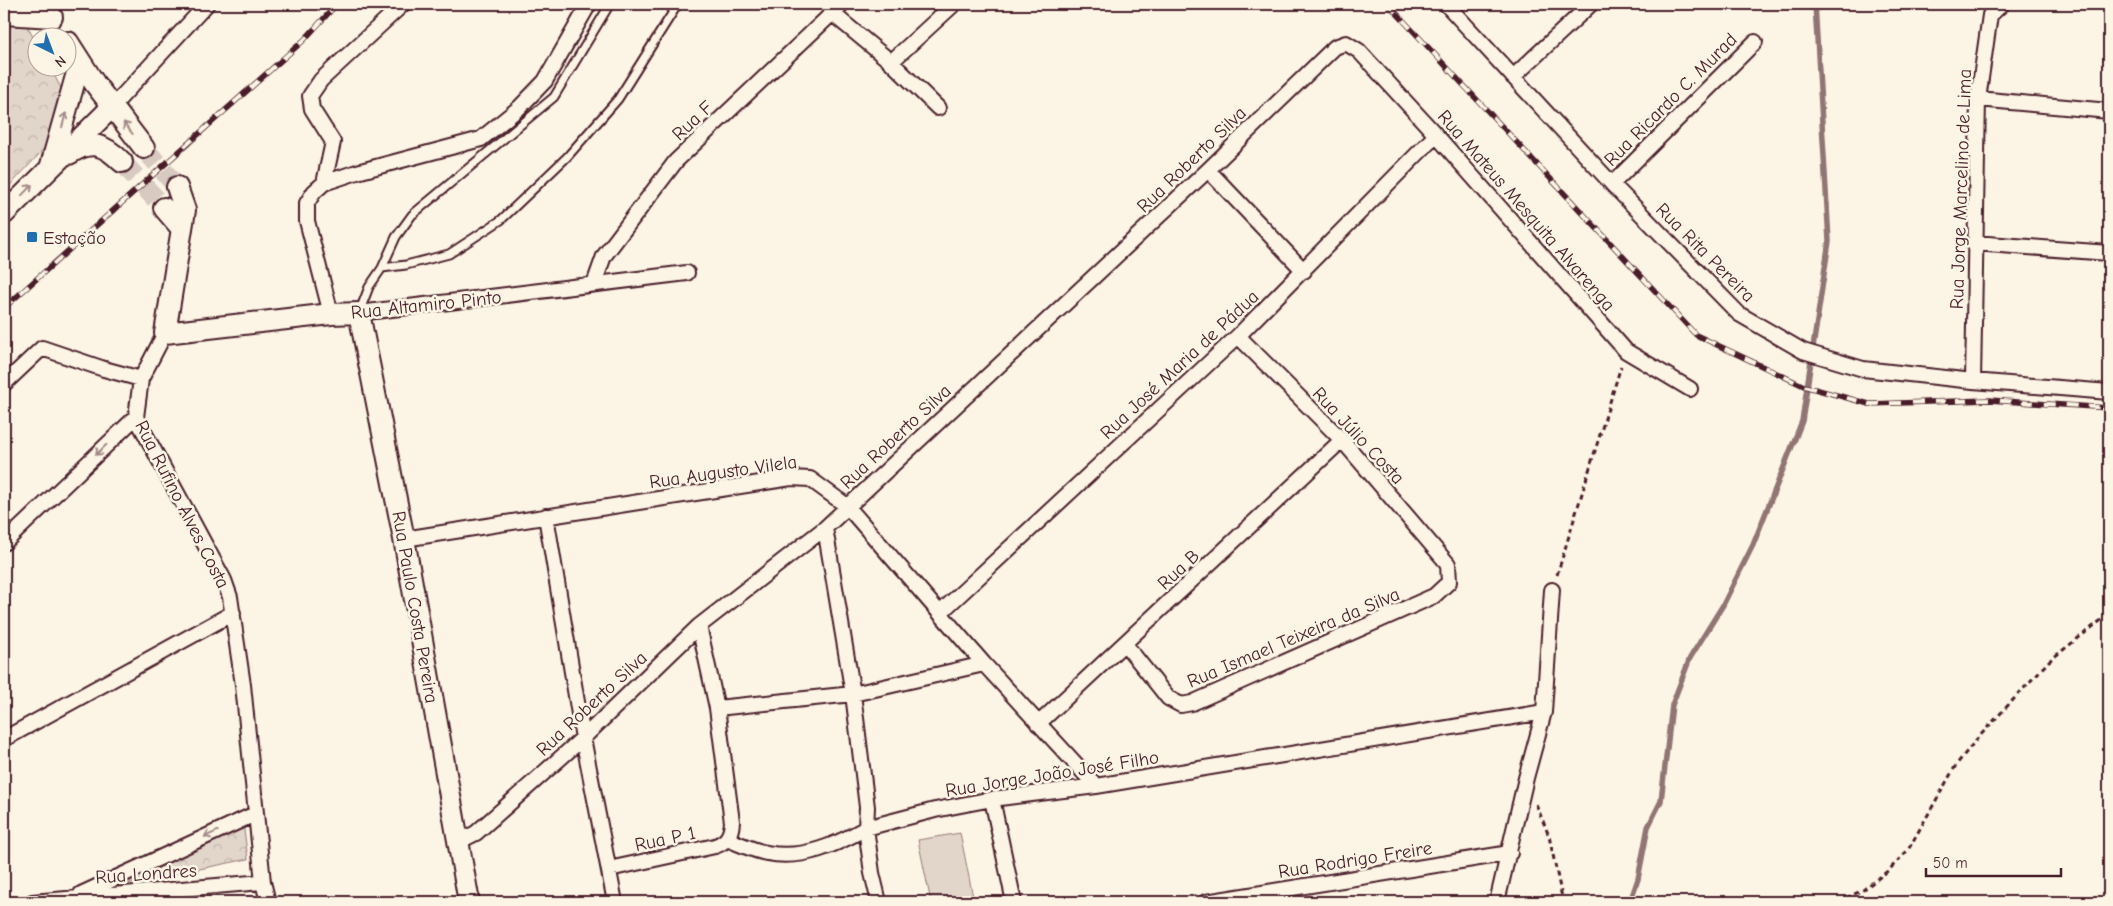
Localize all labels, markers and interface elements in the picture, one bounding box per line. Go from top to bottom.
north arrow [28,28,78,78]
street label: Rua Ricardo C. Murad [1600,29,1742,171]
text: N [51,52,69,71]
street label: Rua Jorge Marcelino de Lima [1946,68,1976,310]
street label: Rua F [668,96,718,145]
street label: Rua Roberto Silva [1133,102,1251,217]
street label: Rua Mateus Mesquita Alvarenga [1433,106,1620,316]
one-way arrow [60,112,70,128]
one-way arrow [123,122,134,135]
one-way arrow [21,184,33,197]
street label: Rua Rita Pereira [1651,199,1759,307]
place label: Estação [43,227,106,249]
marker: Estação [25,230,39,244]
street label: Rua Altamiro Pinto [350,286,502,324]
street label: Rua José Maria de Pádua [1096,286,1263,444]
street label: Rua Roberto Silva [836,380,956,494]
street label: Rua Júlio Costa [1308,383,1409,489]
street label: Rua Rufino Alves Costa [130,417,234,592]
one-way arrow [94,444,107,456]
street label: Rua Augusto Vilela [648,451,798,493]
street label: Rua Paulo Costa Pereira [387,509,443,705]
street label: Rua B [1153,545,1204,594]
street label: Rua Ismael Teixeira da Silva [1184,583,1403,693]
street label: Rua Roberto Silva [532,647,652,761]
street label: Rua Jorge João José Filho [944,746,1160,802]
street label: Rua P 1 [633,822,698,856]
one-way arrow [204,830,219,840]
street label: Rua Rodrigo Freire [1277,837,1434,883]
scale bar [1926,846,2060,878]
text: 50 m [1933,854,1968,872]
street label: Rua Londres [95,859,198,889]

